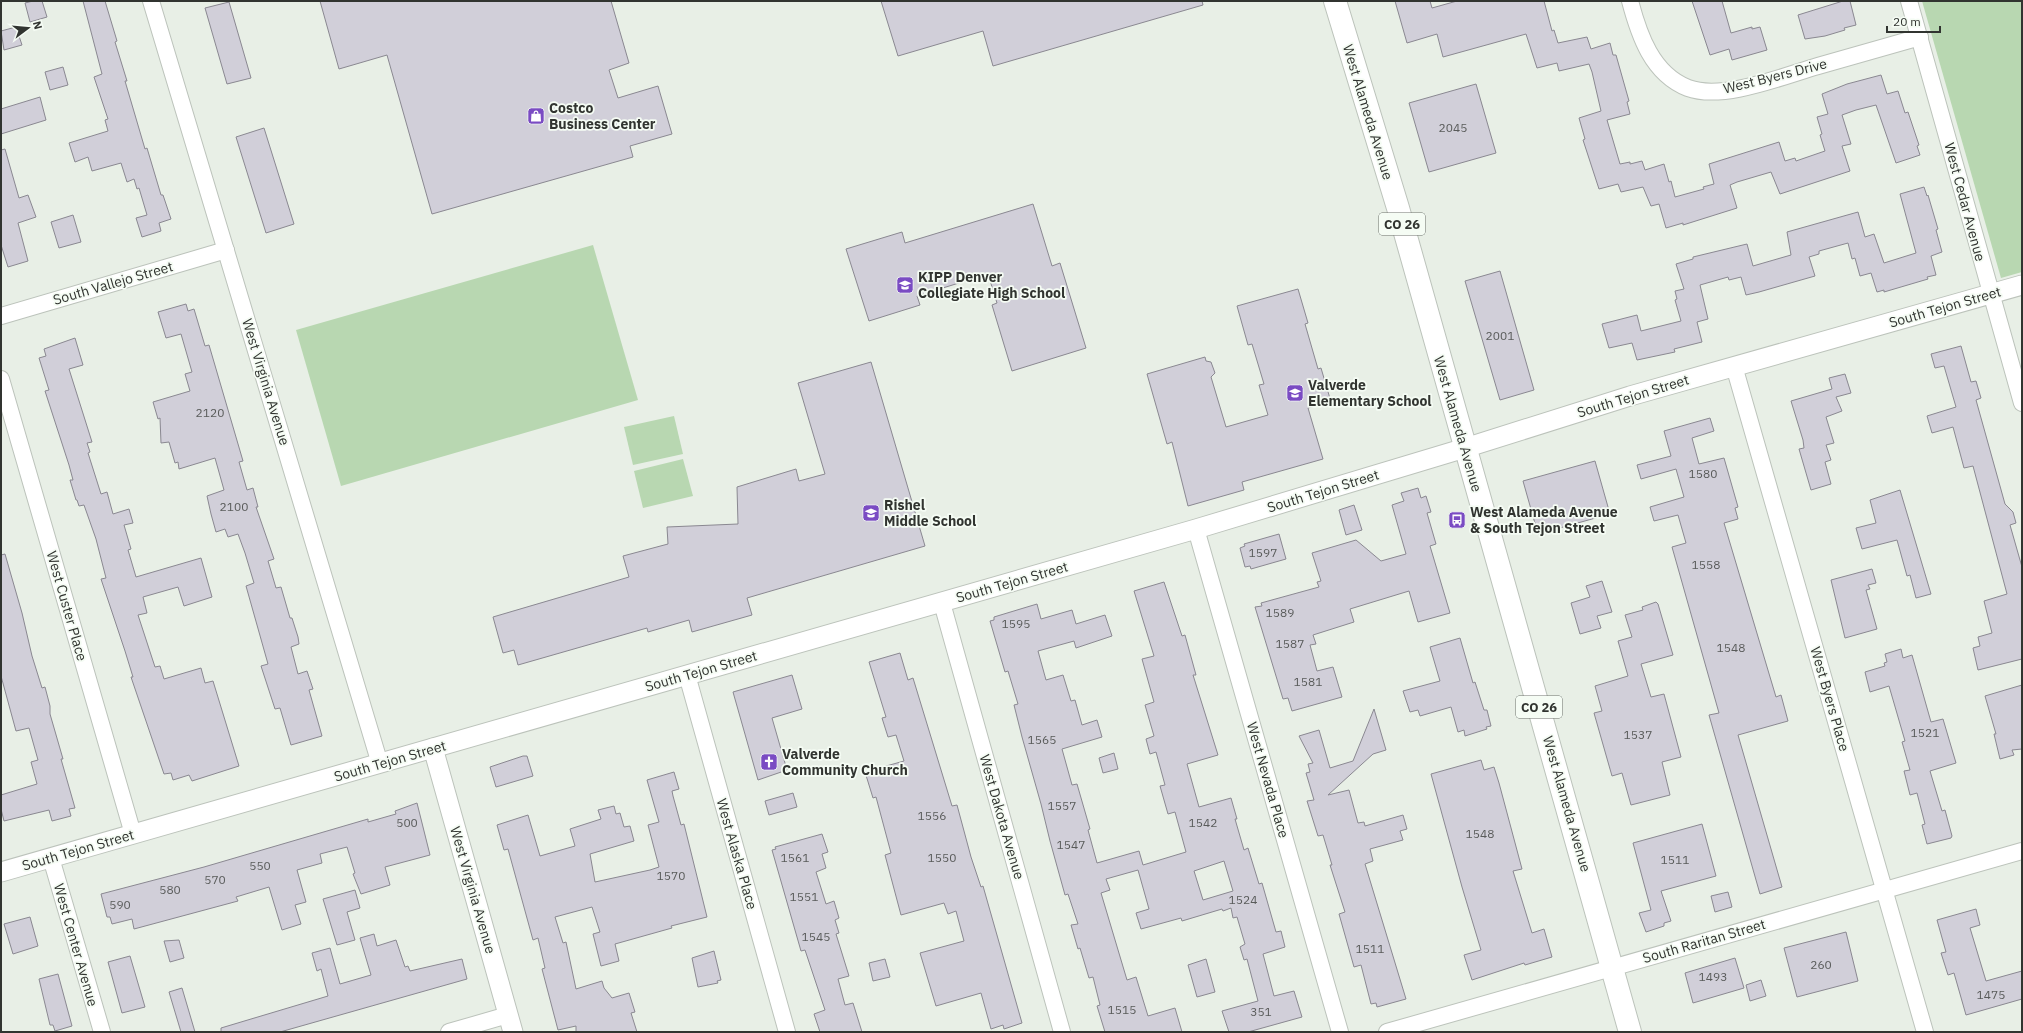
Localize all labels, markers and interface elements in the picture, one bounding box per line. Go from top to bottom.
north arrow [8,8,48,48]
scale bar [1887,8,1940,34]
text: 20 m [1893,14,1921,29]
text: N [30,19,45,31]
street label: West Alameda Avenue [1339,42,1397,182]
street label: West Byers Drive [1721,54,1829,98]
place label: Costco Business Center [549,99,656,133]
shop icon: Costco Business Center [526,106,546,126]
house number: 2045 [1439,120,1467,135]
street label: West Cedar Avenue [1941,141,1990,264]
road number: CO 26 [1379,213,1425,235]
street label: South Vallejo Street [51,257,175,309]
place label: KIPP Denver Collegiate High School [918,268,1065,302]
school or university icon: KIPP Denver Collegiate High School [895,275,915,295]
street label: South Tejon Street [1887,282,2003,332]
street label: West Virginia Avenue [238,316,294,448]
house number: 2001 [1486,328,1514,343]
street label: West Alameda Avenue [1430,354,1486,494]
street label: South Tejon Street [1575,370,1691,422]
place label: Valverde Elementary School [1308,376,1432,410]
school or university icon: Valverde Elementary School [1285,383,1305,403]
house number: 2120 [196,405,224,420]
street label: South Tejon Street [1265,465,1381,517]
house number: 1580 [1689,466,1717,481]
place label: Rishel Middle School [884,496,976,530]
house number: 2100 [220,499,248,514]
school or university icon: Rishel Middle School [861,503,881,523]
place label: West Alameda Avenue & South Tejon Street [1470,503,1618,537]
bus stop icon: West Alameda Avenue & South Tejon Street [1447,510,1467,530]
house number: 1597 [1249,545,1277,560]
street label: West Custer Place [43,549,91,663]
street label: South Tejon Street [954,557,1070,607]
house number: 1558 [1692,557,1720,572]
house number: 1589 [1266,605,1294,620]
house number: 1595 [1002,616,1030,631]
house number: 1587 [1276,636,1304,651]
house number: 1548 [1717,640,1745,655]
street label: West Byers Place [1806,645,1854,754]
street label: South Tejon Street [643,646,759,696]
house number: 1581 [1294,674,1322,689]
road number: CO 26 [1516,696,1562,718]
street label: West Nevada Place [1243,720,1293,840]
house number: 1521 [1911,725,1939,740]
house number: 1537 [1624,727,1652,742]
house number: 1565 [1028,732,1056,747]
street label: West Alameda Avenue [1539,734,1595,874]
street label: South Tejon Street [332,736,448,786]
place label: Valverde Community Church [782,745,908,779]
church icon: Valverde Community Church [759,752,779,772]
street label: West Dakota Avenue [976,752,1029,882]
street label: West Alaska Place [713,797,762,912]
house number: 1557 [1048,798,1076,813]
house number: 1556 [918,808,946,823]
house number: 500 [396,815,418,830]
house number: 1542 [1189,815,1217,830]
street label: West Virginia Avenue [446,824,500,956]
street label: South Tejon Street [20,825,136,875]
house number: 1548 [1466,826,1494,841]
house number: 1547 [1057,837,1085,852]
house number: 1561 [781,850,809,865]
house number: 1550 [928,850,956,865]
house number: 1511 [1661,852,1689,867]
house number: 550 [249,858,271,873]
house number: 1570 [657,868,685,883]
house number: 570 [204,872,226,887]
street label: West Center Avenue [50,882,102,1009]
house number: 580 [159,882,181,897]
house number: 1551 [790,889,818,904]
house number: 1524 [1229,892,1257,907]
house number: 590 [109,897,131,912]
street label: South Raritan Street [1640,915,1768,967]
house number: 1545 [802,929,830,944]
house number: 1511 [1356,941,1384,956]
house number: 260 [1810,957,1832,972]
house number: 1493 [1699,969,1727,984]
house number: 1475 [1977,987,2005,1002]
house number: 1515 [1108,1002,1136,1017]
house number: 351 [1250,1004,1272,1019]

